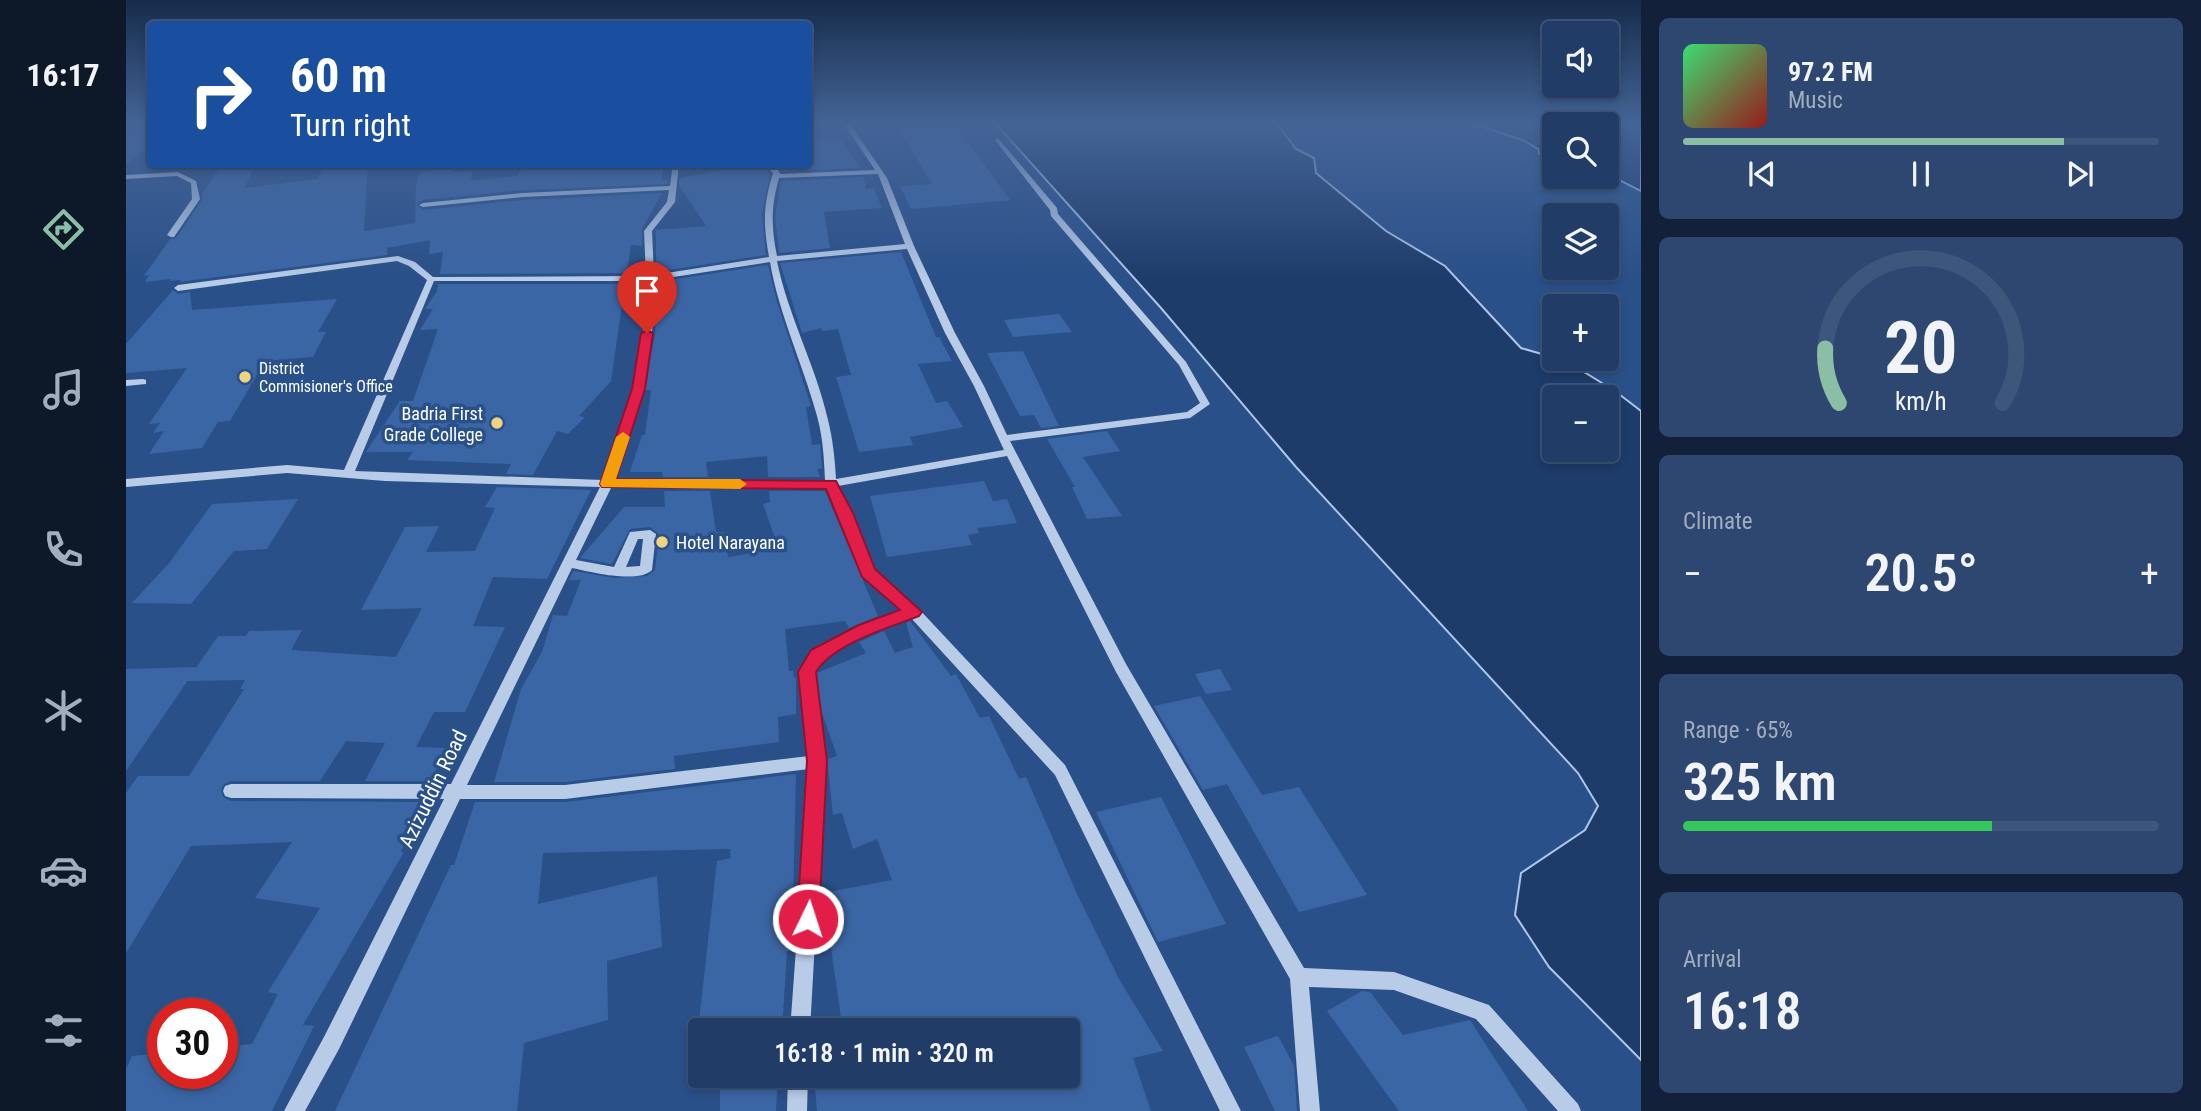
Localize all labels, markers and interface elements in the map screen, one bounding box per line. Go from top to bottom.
map controls [1542,21,1619,462]
button: sound [1542,21,1619,98]
text: 60 m [290,47,387,104]
icon: right [175,49,266,140]
text: 16:17 [26,56,100,94]
text: 97.2 FM [1788,57,1873,87]
text: Music [1788,87,1843,114]
text: Turn right [290,106,411,144]
button: search [1542,112,1619,189]
icon: previous [1743,155,1781,193]
icon: pause [1902,155,1940,193]
icon: next [2061,155,2099,193]
button: layers [1542,203,1619,280]
icon: directions [39,205,88,254]
pin [617,261,677,333]
icon: arrive [628,272,666,310]
button: + [1542,294,1619,371]
text: 20 [1884,305,1958,391]
place label: District Commisioner's Office [259,359,393,396]
icon: music [39,365,88,414]
marker: District Commisioner's Office [237,369,253,385]
button: − [1542,385,1619,462]
text: km/h [1895,387,1947,416]
place label: Badria First Grade College [384,403,483,445]
marker: Badria First Grade College [489,415,505,431]
text: Climate [1683,508,1753,535]
icon: phone [39,525,88,574]
place label: Hotel Narayana [676,532,785,553]
marker: Hotel Narayana [654,534,670,550]
text: 20.5° [1864,543,1978,604]
text: − [1683,552,1702,596]
text: + [2140,552,2159,596]
icon: climate [39,686,88,735]
text: Range · 65% [1683,717,1793,744]
street label: Azizuddin Road [394,726,472,852]
text: 325 km [1683,752,1837,813]
icon: car [39,846,88,895]
position arrow [771,882,845,956]
text: Arrival [1683,946,1742,973]
text: 16:18 [1683,981,1801,1042]
speed limit sign: 30 [147,998,238,1089]
icon: filters [39,1006,88,1055]
text: 16:18 · 1 min · 320 m [774,1038,994,1068]

